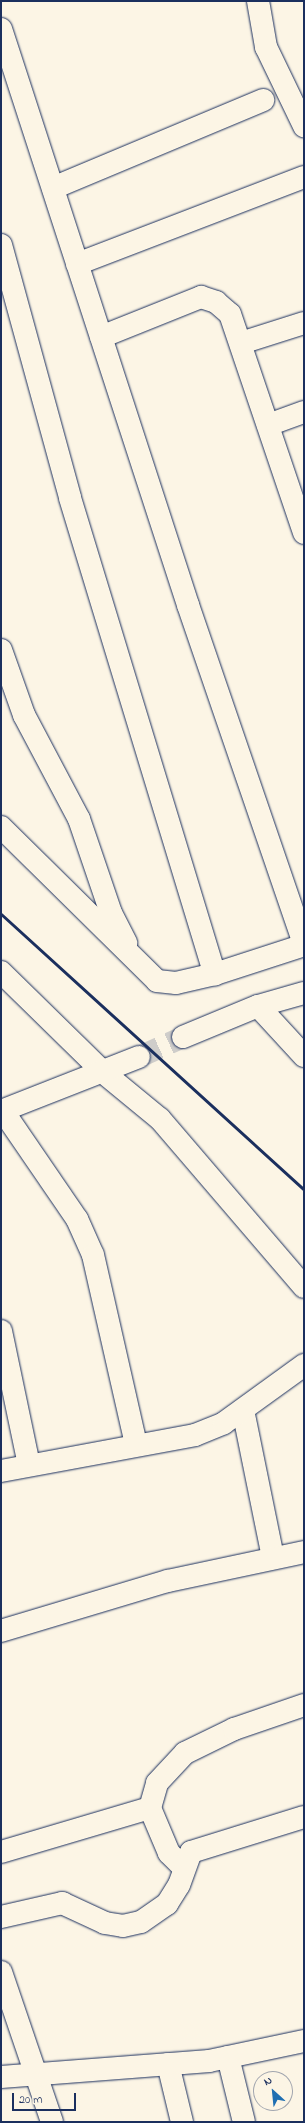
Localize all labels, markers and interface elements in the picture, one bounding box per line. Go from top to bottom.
north arrow [253,2071,293,2111]
text: N [261,2072,275,2090]
scale bar [14,2085,78,2111]
text: 20 m [19,2091,42,2109]

